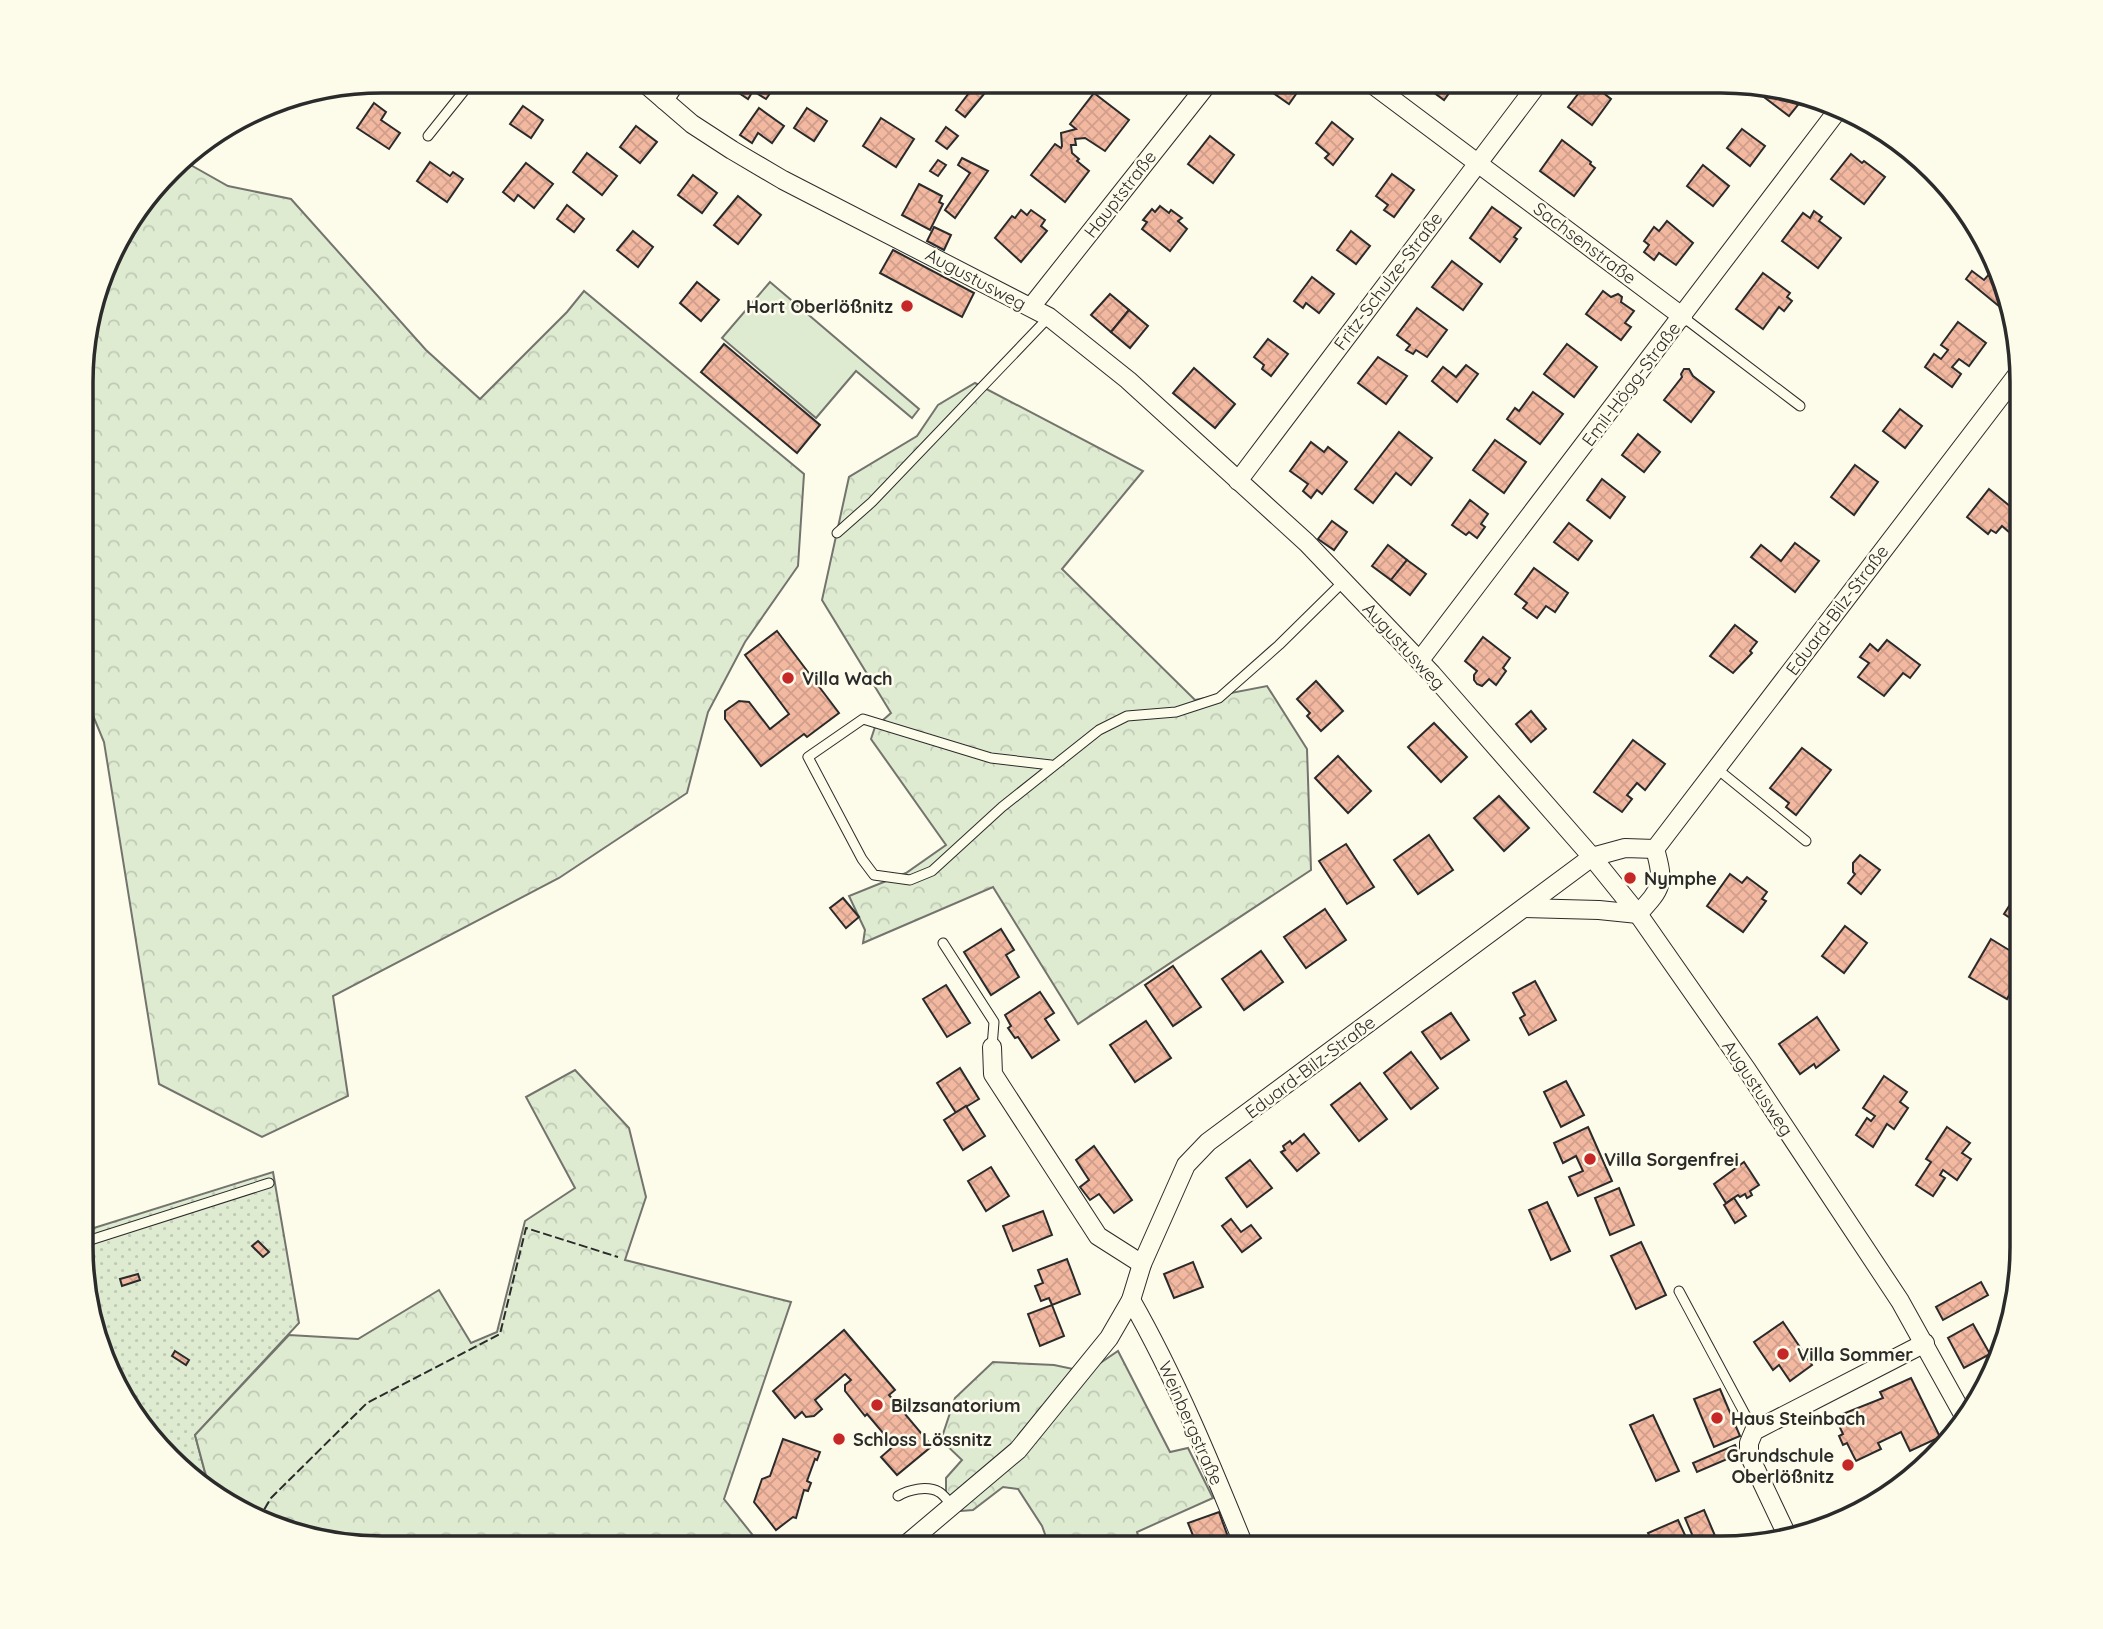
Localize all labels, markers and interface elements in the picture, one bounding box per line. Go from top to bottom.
street label: Hauptstraße [1079,146,1161,242]
street label: Sachsenstraße [1529,197,1641,289]
street label: Fritz-Schulze-Straße [1329,207,1447,355]
street label: Augustusweg [922,243,1030,315]
place label: Hort Oberlößnitz [746,295,893,318]
marker: Hort Oberlößnitz [899,298,915,314]
street label: Emil-Högg-Straße [1577,317,1685,451]
street label: Eduard-Bilz-Straße [1781,540,1893,680]
street label: Augustusweg [1358,598,1450,694]
place label: Villa Wach [802,667,893,690]
marker: Villa Wach [780,670,796,686]
place label: Nymphe [1644,867,1717,890]
marker: Nymphe [1622,870,1638,886]
street label: Eduard-Bilz-Straße [1240,1011,1380,1123]
street label: Augustusweg [1717,1036,1799,1140]
place label: Villa Sorgenfrei [1604,1148,1739,1171]
marker: Villa Sorgenfrei [1582,1151,1598,1167]
place label: Villa Sommer [1797,1343,1913,1366]
marker: Villa Sommer [1775,1346,1791,1362]
street label: Weinbergstraße [1153,1357,1229,1489]
place label: Bilzsanatorium [891,1394,1021,1417]
marker: Bilzsanatorium [869,1397,885,1413]
place label: Haus Steinbach [1731,1407,1865,1430]
marker: Haus Steinbach [1709,1410,1725,1426]
place label: Schloss Lössnitz [853,1428,992,1451]
marker: Schloss Lössnitz [831,1431,847,1447]
place label: Grundschule Oberlößnitz [1727,1444,1834,1488]
marker: Grundschule Oberlößnitz [1840,1457,1856,1473]

